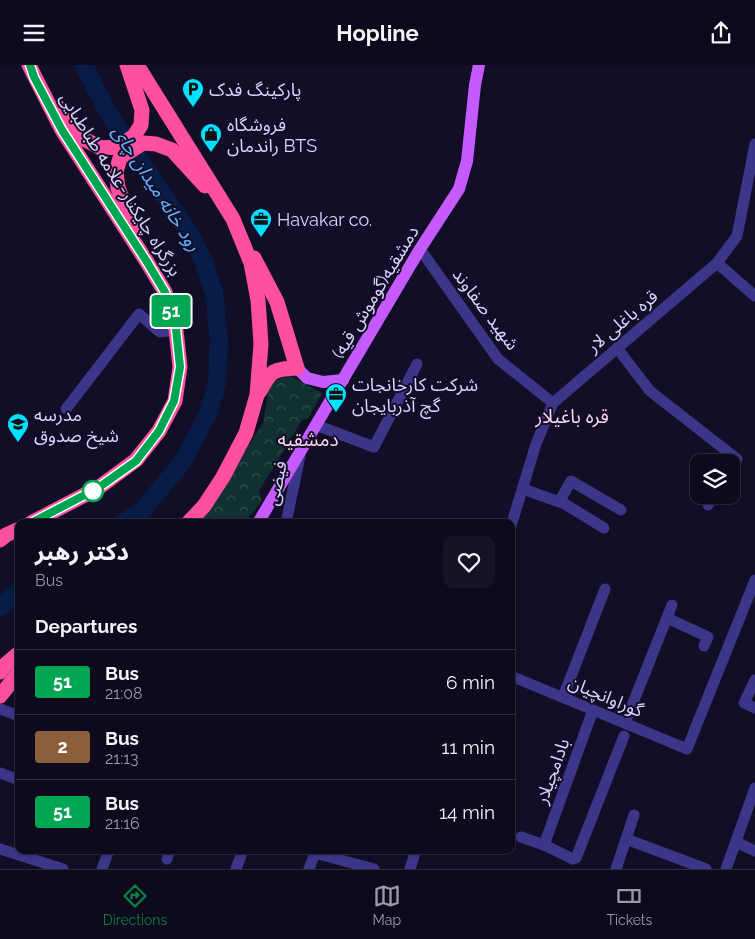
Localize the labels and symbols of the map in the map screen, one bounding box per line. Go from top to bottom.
parking icon: پارکینگ فدک [181,77,205,108]
place label: پارکینگ فدک [209,79,301,101]
street label: بزرگراه چایکنار-علامه طباطبایی [55,88,186,280]
place label: فروشگاه راندمان BTS [227,114,317,157]
water label: رود خانه میدان چای [106,121,206,256]
shop icon: فروشگاه راندمان BTS [199,122,223,153]
office icon: Havakar co. [249,207,273,238]
place label: Havakar co. [277,209,372,230]
street label: دمشقیه(گوموش قیه) [327,222,424,363]
street label: شهید صفاوند [448,264,524,354]
street label: قره باغلی لار [582,285,662,358]
line badge: 51 [148,295,194,327]
place label: شرکت کارخانجات گچ آذربایجان [352,374,478,419]
office icon: شرکت کارخانجات گچ آذربایجان [324,382,348,413]
place label: مدرسه شیخ صدوق [34,404,119,449]
district label: قره باغیلار [534,405,609,428]
school or university icon: مدرسه شیخ صدوق [6,412,30,443]
district label: دمشقیه [278,428,338,450]
street label: فیضی [261,459,292,507]
unlabelled marker [82,480,104,502]
street label: گوراوانچیان [565,671,647,722]
street label: بادامچیلار [530,735,574,808]

